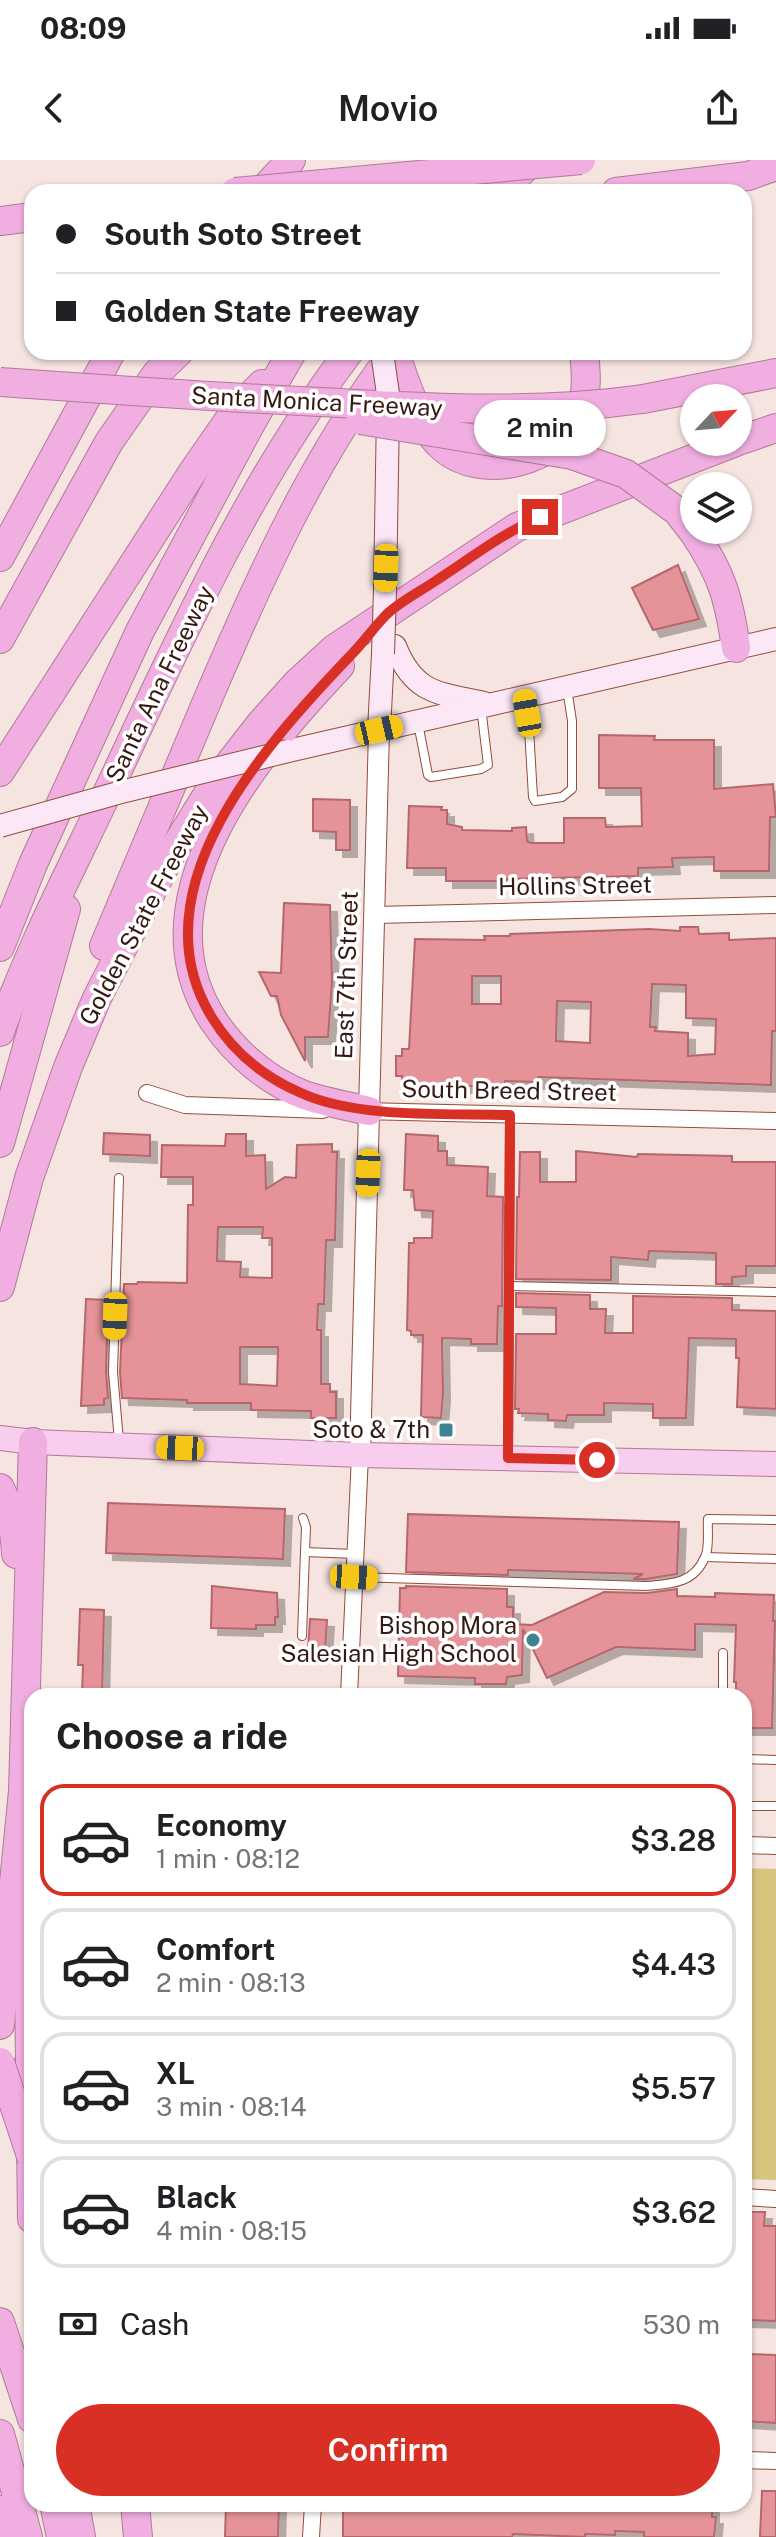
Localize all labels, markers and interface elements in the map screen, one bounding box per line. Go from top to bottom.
text: 08:09 [40,10,126,46]
icon: back [32,86,76,130]
icon: share [700,86,744,130]
text: Movio [338,87,438,129]
text: South Soto Street [104,216,362,252]
text: Golden State Freeway [104,293,420,329]
street label: Santa Monica Freeway [190,380,444,422]
north arrow [680,384,752,456]
map controls [680,384,752,544]
callout: 2 min [474,401,606,457]
text: 2 min [506,412,574,443]
button: layers [680,472,752,544]
route end [522,499,558,535]
car [373,544,399,592]
street label: Santa Ana Freeway [99,580,219,787]
car [511,687,543,739]
car [353,713,405,747]
street label: Golden State Freeway [73,799,213,1030]
street label: Hollins Street [498,870,652,900]
street label: East 7th Street [329,890,363,1060]
street label: South Breed Street [401,1074,617,1106]
car [355,1149,381,1197]
car [102,1292,128,1340]
place label: Soto & 7th [312,1415,430,1443]
marker: Soto & 7th [437,1421,455,1439]
car [156,1435,204,1461]
route start [579,1442,615,1478]
car [329,1564,379,1590]
place label: Bishop Mora Salesian High School [280,1611,517,1667]
marker: Bishop Mora Salesian High School [524,1631,542,1649]
text: Choose a ride [56,1715,288,1757]
icon: car [60,1804,132,1876]
text: Economy [156,1807,287,1843]
text: $3.28 [630,1822,716,1858]
text: 1 min · 08:12 [156,1843,300,1874]
icon: car [60,1928,132,2000]
text: Comfort [156,1931,275,1967]
text: $4.43 [630,1946,716,1982]
text: 2 min · 08:13 [156,1967,306,1998]
icon: car [60,2052,132,2124]
text: XL [156,2055,195,2091]
text: $5.57 [630,2070,716,2106]
text: 3 min · 08:14 [156,2091,307,2122]
icon: car [60,2176,132,2248]
text: Black [156,2179,237,2215]
text: $3.62 [631,2194,716,2230]
text: 4 min · 08:15 [156,2215,307,2246]
icon: cash [56,2302,100,2346]
text: Cash [120,2306,189,2342]
text: 530 m [642,2309,720,2340]
button: Confirm [56,2404,720,2496]

